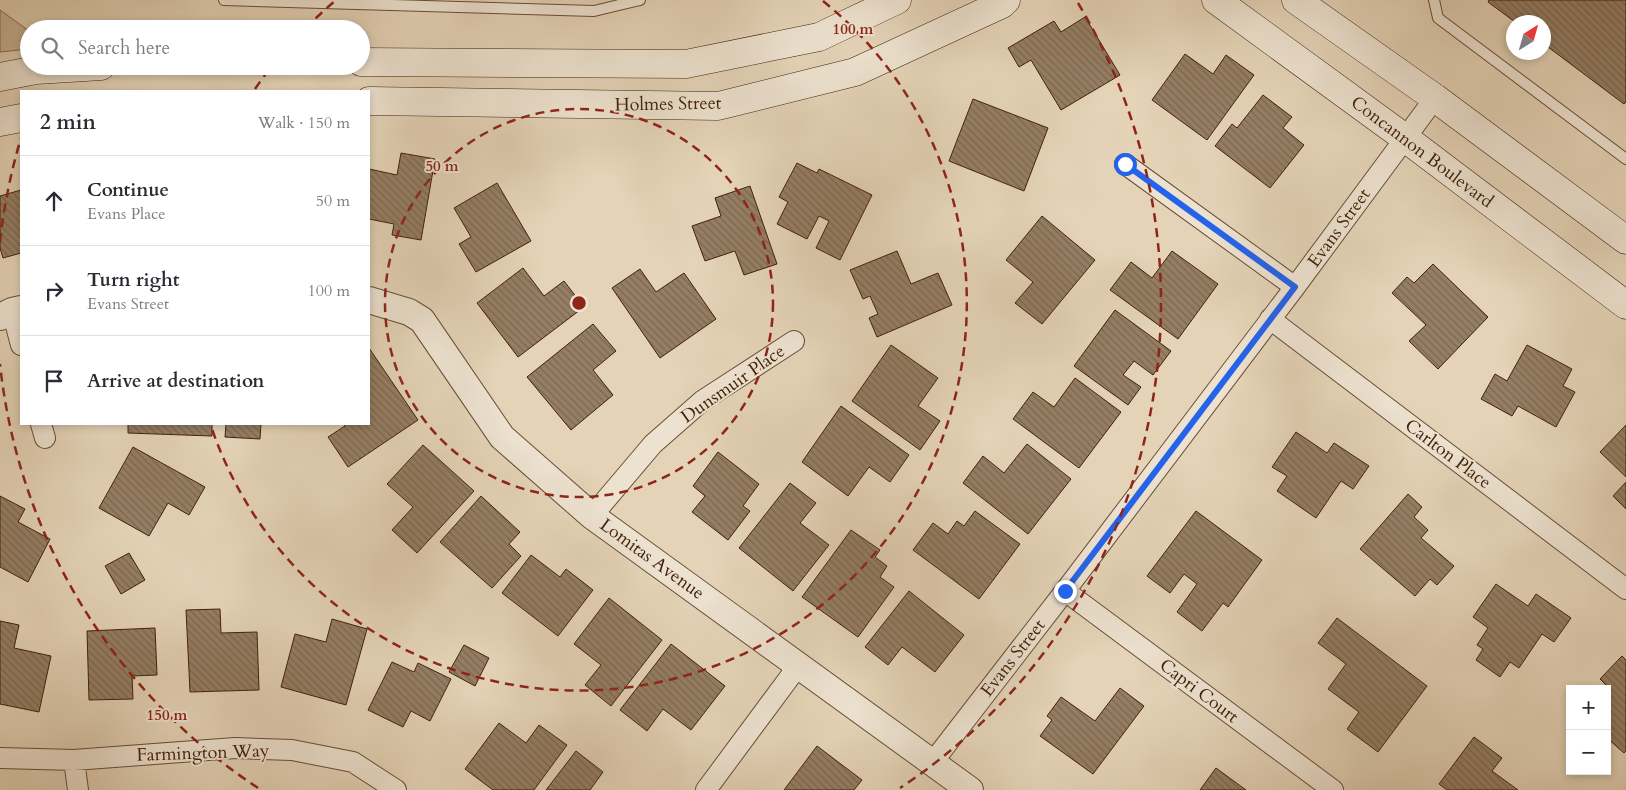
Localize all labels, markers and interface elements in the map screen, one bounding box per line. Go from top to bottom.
north arrow [1506,15,1551,60]
text: 100 m [833,19,874,39]
search box [20,20,370,75]
icon: search [38,34,66,62]
text: Search here [78,35,170,61]
street label: Concannon Boulevard [1346,90,1499,214]
street label: Holmes Street [614,91,722,117]
text: 2 min [40,108,96,137]
text: Walk · 150 m [258,112,350,134]
route start [1114,153,1137,176]
text: 50 m [425,156,459,176]
text: Continue [87,177,169,203]
street label: Evans Street [1302,183,1376,273]
icon: ahead [40,187,68,215]
text: 50 m [316,190,350,212]
text: Evans Place [87,203,166,225]
text: Turn right [87,267,179,293]
icon: right [40,277,68,305]
text: 100 m [308,280,350,302]
text: Evans Street [87,293,169,315]
centre of rings [570,294,588,312]
street label: Dunsmuir Place [676,339,790,429]
icon: arrive [40,367,68,395]
text: Arrive at destination [87,368,264,394]
street label: Carlton Place [1400,413,1496,495]
street label: Lomitas Avenue [595,513,709,605]
route end [1054,580,1077,603]
street label: Evans Street [975,614,1051,702]
street label: Capri Court [1154,653,1244,729]
map controls [1566,685,1611,775]
button: + [1566,685,1611,730]
text: 150 m [147,705,188,725]
button: − [1566,730,1611,775]
street label: Farmington Way [136,738,270,768]

